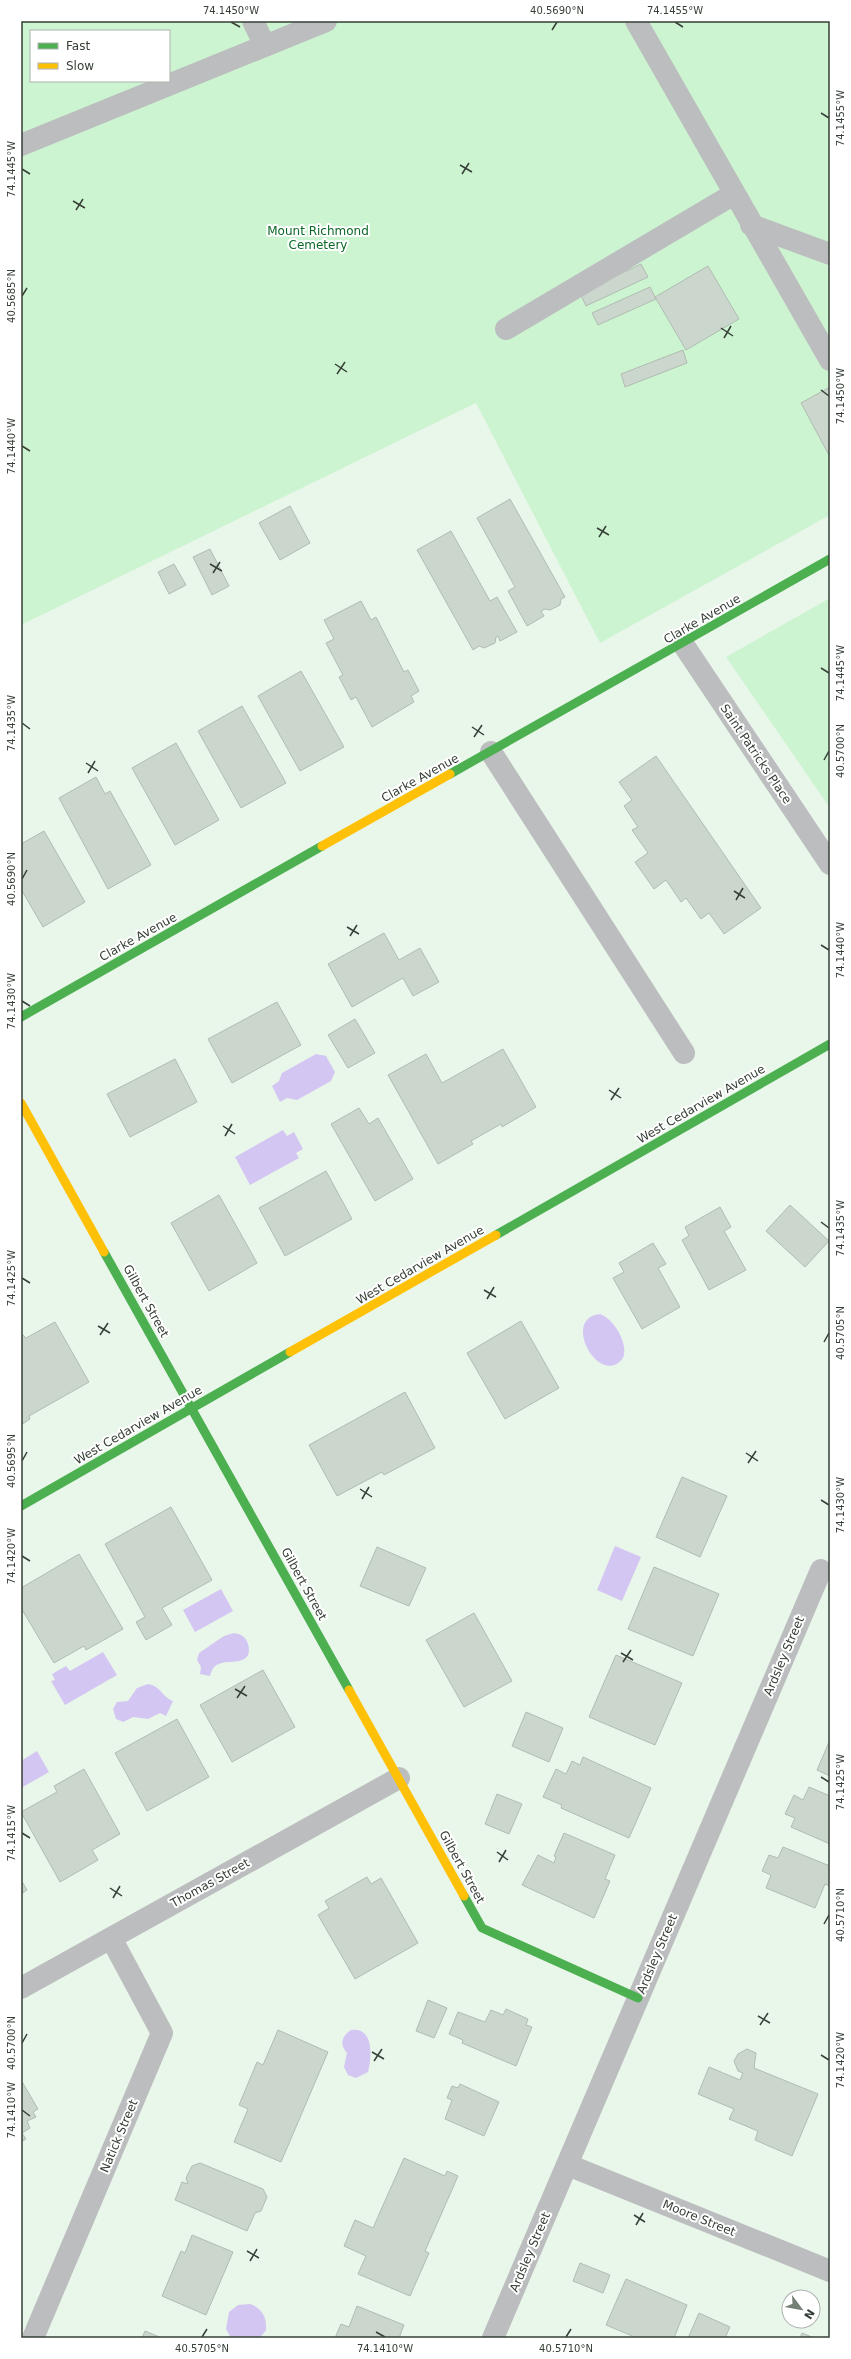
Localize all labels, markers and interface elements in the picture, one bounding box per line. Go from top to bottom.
text: 74.1450°W [203,5,259,16]
text: 40.5690°N [530,5,584,16]
text: 74.1455°W [647,5,703,16]
legend [30,30,170,82]
text: Fast [66,39,90,53]
text: Slow [66,59,94,73]
text: 74.1455°W [835,90,846,146]
text: 74.1445°W [6,141,17,197]
park label: Mount Richmond Cemetery [267,224,369,252]
text: 40.5685°N [6,269,17,323]
text: 74.1450°W [835,368,846,424]
text: 74.1440°W [6,418,17,474]
street label: Clarke Avenue [661,591,743,647]
text: 74.1445°W [835,645,846,701]
text: 74.1435°W [6,695,17,751]
street label: Saint Patricks Place [717,702,795,806]
text: 40.5700°N [835,724,846,778]
street label: Clarke Avenue [379,751,461,805]
text: 40.5690°N [6,852,17,906]
street label: Clarke Avenue [97,910,179,964]
text: 74.1440°W [835,922,846,978]
text: 74.1430°W [6,973,17,1029]
street label: West Cedarview Avenue [635,1062,767,1146]
text: 74.1435°W [835,1200,846,1256]
street label: West Cedarview Avenue [354,1223,486,1307]
text: 74.1425°W [6,1250,17,1306]
street label: Gilbert Street [120,1262,172,1340]
text: 40.5705°N [835,1306,846,1360]
street label: West Cedarview Avenue [72,1383,204,1467]
text: 40.5695°N [6,1434,17,1488]
text: 74.1430°W [835,1477,846,1533]
text: 74.1420°W [6,1528,17,1584]
street label: Gilbert Street [278,1545,330,1623]
street label: Ardsley Street [761,1614,807,1698]
text: 74.1425°W [835,1754,846,1810]
text: 74.1415°W [6,1805,17,1861]
street label: Gilbert Street [436,1828,488,1906]
street label: Thomas Street [167,1855,252,1911]
text: 40.5710°N [835,1888,846,1942]
street label: Ardsley Street [634,1912,680,1996]
text: 40.5700°N [6,2016,17,2070]
text: 74.1420°W [835,2032,846,2088]
text: 74.1410°W [6,2082,17,2138]
street label: Natick Street [97,2097,141,2175]
street label: Moore Street [661,2197,738,2239]
street label: Ardsley Street [507,2210,553,2294]
north arrow [781,2289,821,2329]
text: N [801,2307,817,2321]
text: 40.5705°N [175,2343,229,2354]
text: 74.1410°W [357,2343,413,2354]
text: 40.5710°N [539,2343,593,2354]

